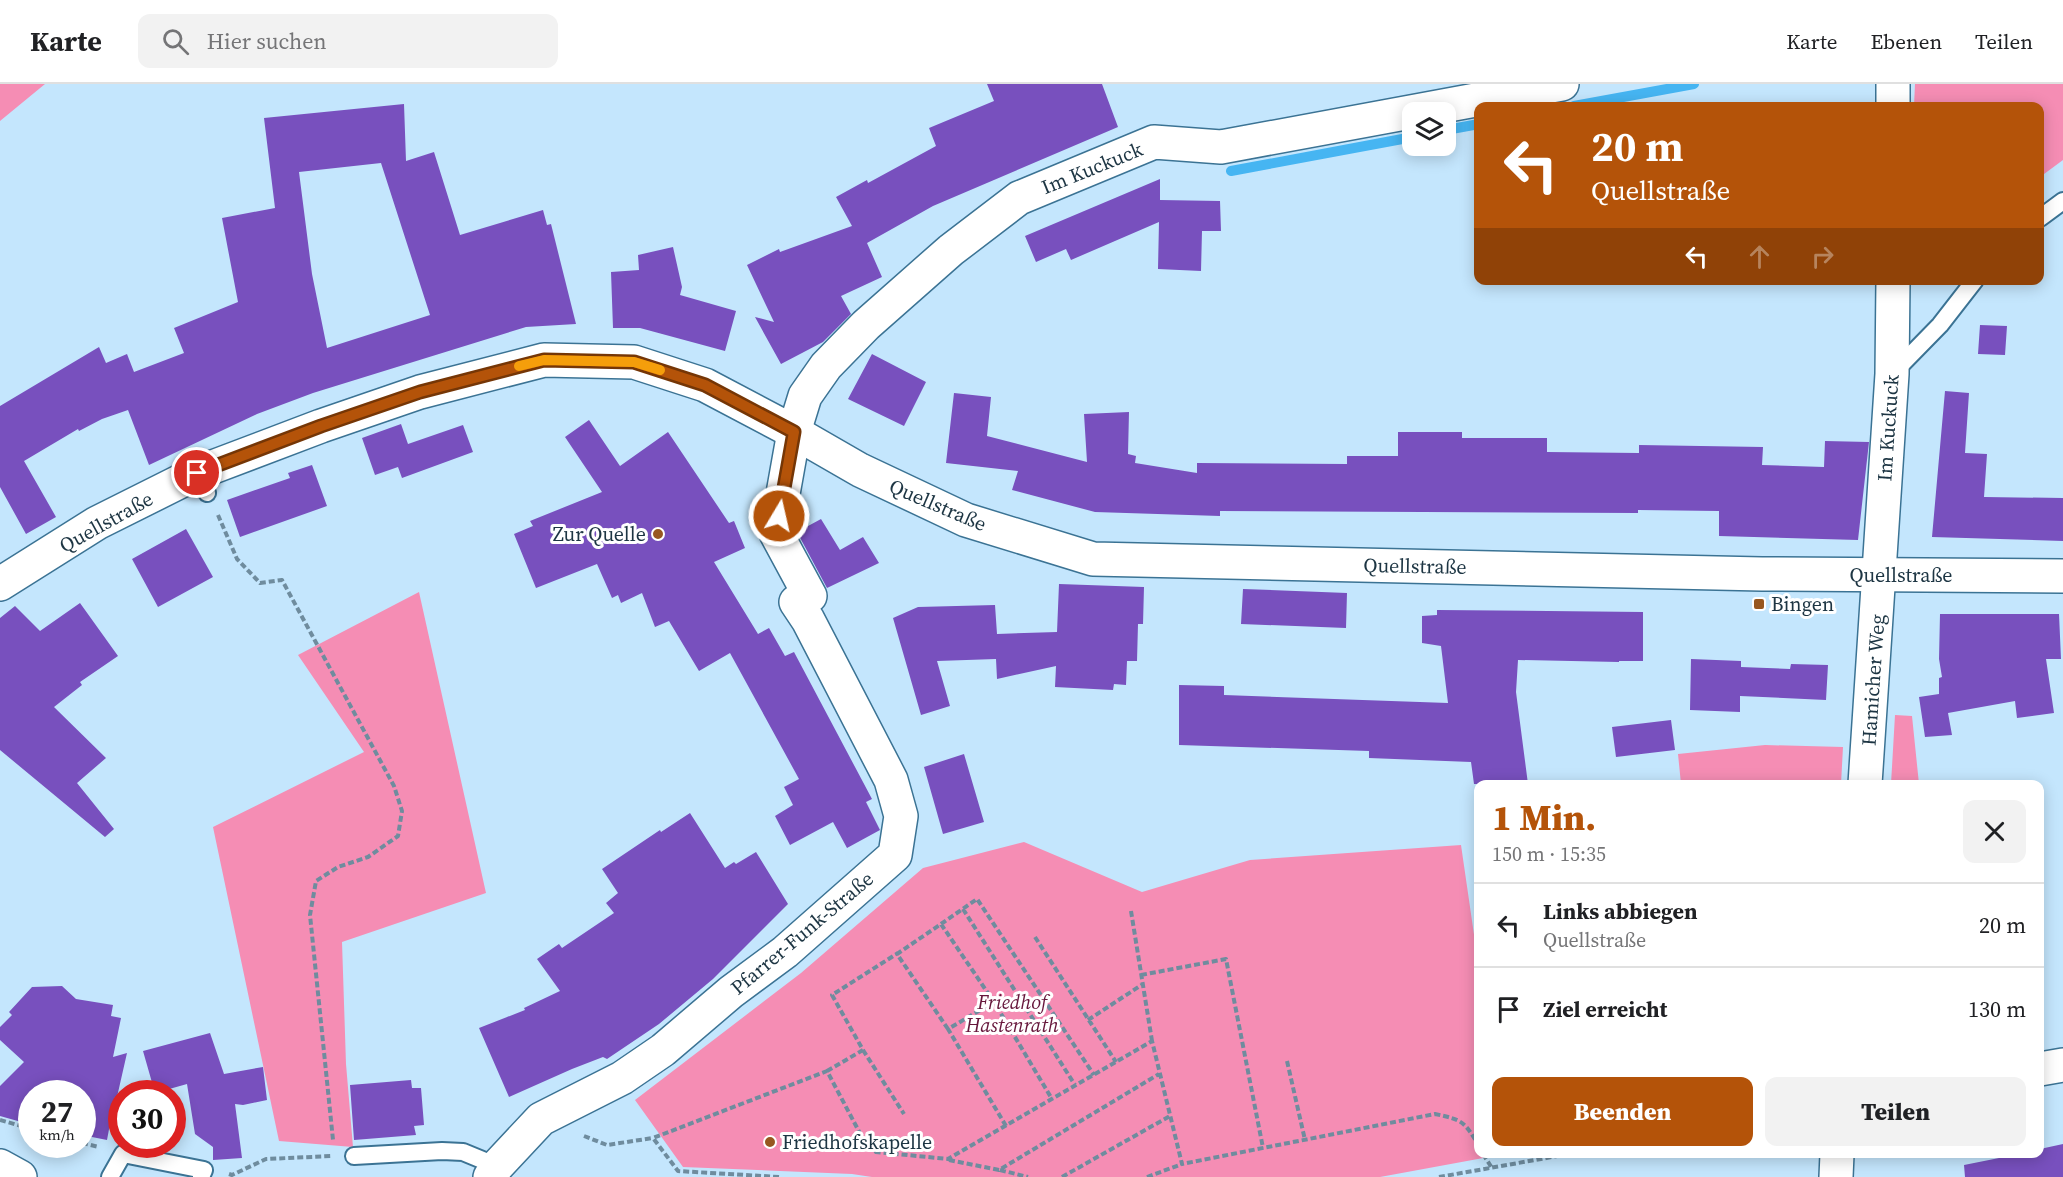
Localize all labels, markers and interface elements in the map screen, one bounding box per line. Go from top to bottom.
search box [138,14,558,68]
text: Karte [30,22,102,60]
icon: search [159,25,192,58]
text: Hier suchen [207,26,327,56]
text: Karte [1786,27,1837,56]
text: Ebenen [1870,27,1942,56]
text: Teilen [1975,27,2033,56]
map controls [1402,102,1456,156]
button: layers [1402,102,1456,156]
text: 20 m [1591,117,1684,175]
icon: left [1492,126,1570,204]
street label: Im Kuckuck [1037,135,1147,201]
text: Quellstraße [1591,172,1730,209]
icon: left [1680,240,1713,273]
icon: ahead [1743,240,1776,273]
icon: right [1806,240,1839,273]
street label: Im Kuckuck [1870,374,1906,482]
pin [171,447,222,498]
icon: arrive [180,456,213,489]
street label: Quellstraße [885,472,991,538]
position arrow [747,484,811,548]
street label: Quellstraße [54,485,158,559]
place label: Zur Quelle [553,520,646,548]
marker: Zur Quelle [651,527,665,541]
street label: Quellstraße [1363,551,1467,581]
street label: Quellstraße [1849,561,1953,589]
place label: Bingen [1771,590,1834,618]
marker: Bingen [1752,597,1766,611]
street label: Hamicher Weg [1854,613,1892,747]
text: 1 Min. [1492,793,1596,842]
button: close [1963,800,2026,863]
text: 150 m · 15:35 [1492,840,1606,868]
street label: Pfarrer-Funk-Straße [725,865,879,1001]
text: Links abbiegen [1543,896,1698,926]
icon: left [1492,909,1525,942]
text: 20 m [1979,910,2026,940]
text: Quellstraße [1543,926,1646,954]
park label: Friedhof Hastenrath [964,988,1059,1039]
icon: arrive [1492,993,1525,1026]
text: Ziel erreicht [1543,994,1667,1024]
text: 130 m [1968,994,2026,1024]
button: Beenden [1492,1077,1753,1146]
button: Teilen [1765,1077,2026,1146]
speed limit sign: 30 [108,1080,186,1158]
text: 27 [41,1091,73,1132]
text: km/h [39,1124,75,1145]
place label: Friedhofskapelle [782,1128,932,1156]
marker: Friedhofskapelle [763,1135,777,1149]

